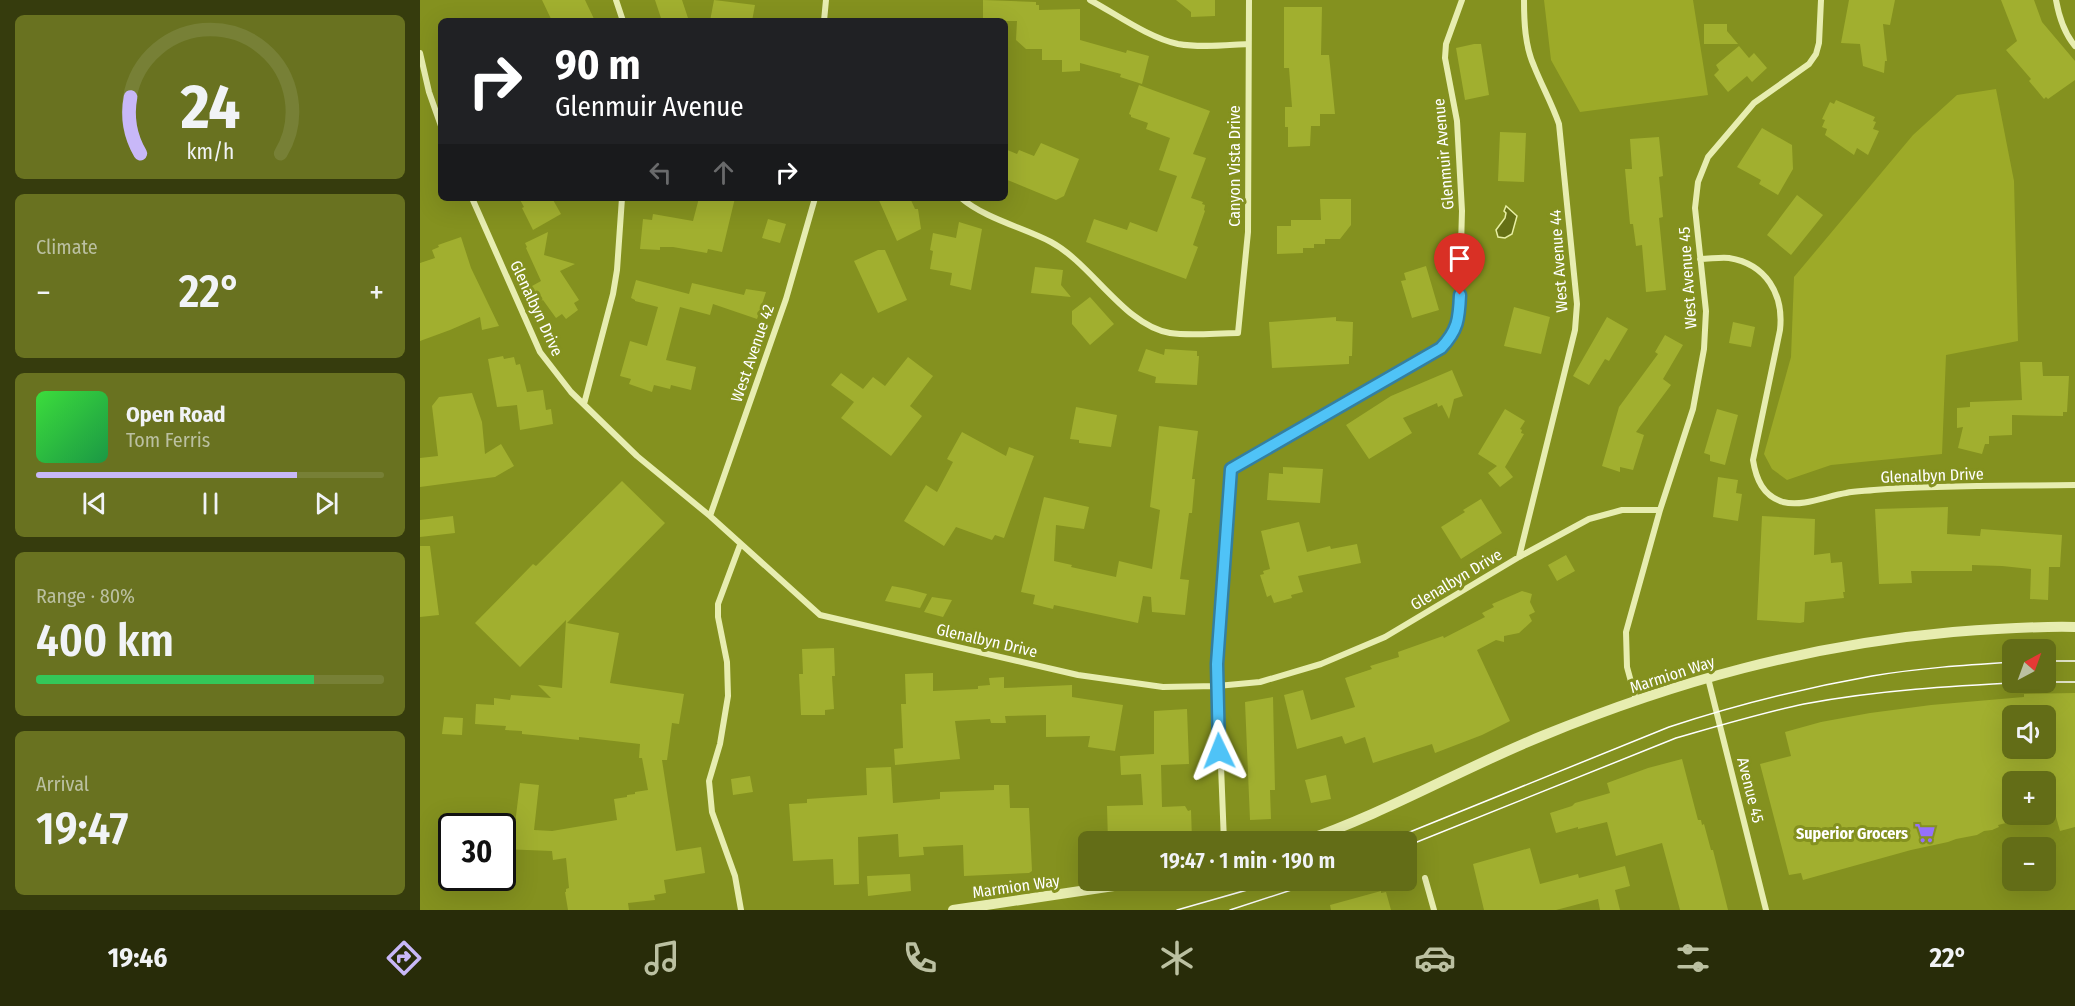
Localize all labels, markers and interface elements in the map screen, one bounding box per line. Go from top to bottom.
text: 90 m [555,40,640,90]
icon: right [456,42,534,120]
text: 24 [179,70,240,145]
text: Glenmuir Avenue [555,91,744,123]
street label: Glenmuir Avenue [1429,97,1458,210]
street label: Canyon Vista Drive [1225,105,1244,227]
text: km/h [186,139,234,165]
icon: left [644,156,677,189]
icon: ahead [707,156,740,189]
icon: right [770,156,803,189]
street label: West Avenue 44 [1545,209,1572,313]
street label: West Avenue 45 [1674,226,1701,330]
pin [1434,233,1485,295]
text: Climate [36,235,98,259]
icon: arrive [1443,242,1476,275]
street label: Glenalbyn Drive [506,257,567,359]
text: 22° [179,265,241,319]
text: − [36,273,51,313]
text: + [369,273,384,313]
street label: West Avenue 42 [727,302,778,404]
text: Open Road [126,401,226,428]
text: Tom Ferris [126,428,210,452]
street label: Glenalbyn Drive [1880,464,1984,487]
icon: previous [78,487,111,520]
icon: pause [194,487,227,520]
icon: next [310,487,343,520]
street label: Glenalbyn Drive [1407,545,1505,614]
text: Range · 80% [36,584,135,608]
text: 400 km [36,614,174,668]
street label: Glenalbyn Drive [934,620,1039,661]
north arrow [2002,639,2056,693]
map controls [2002,639,2056,891]
street label: Marmion Way [1627,652,1718,697]
button: sound [2002,705,2056,759]
position arrow [1187,719,1251,783]
street label: Avenue 45 [1733,755,1768,825]
button: + [2002,771,2056,825]
text: Arrival [36,772,89,796]
text: 19:47 [36,802,128,856]
speed limit sign: 30 [438,813,516,891]
supermarket icon: Superior Grocers [1913,821,1937,845]
place label: Superior Grocers [1796,824,1908,843]
button: − [2002,837,2056,891]
text: 19:47 · 1 min · 190 m [1160,847,1335,874]
street label: Marmion Way [971,871,1062,902]
icon: directions [383,937,425,979]
icon: music [641,937,683,979]
icon: phone [899,937,941,979]
icon: climate [1156,937,1198,979]
icon: car [1414,937,1456,979]
icon: filters [1672,937,1714,979]
text: 19:46 [108,942,167,974]
text: 22° [1929,942,1967,974]

